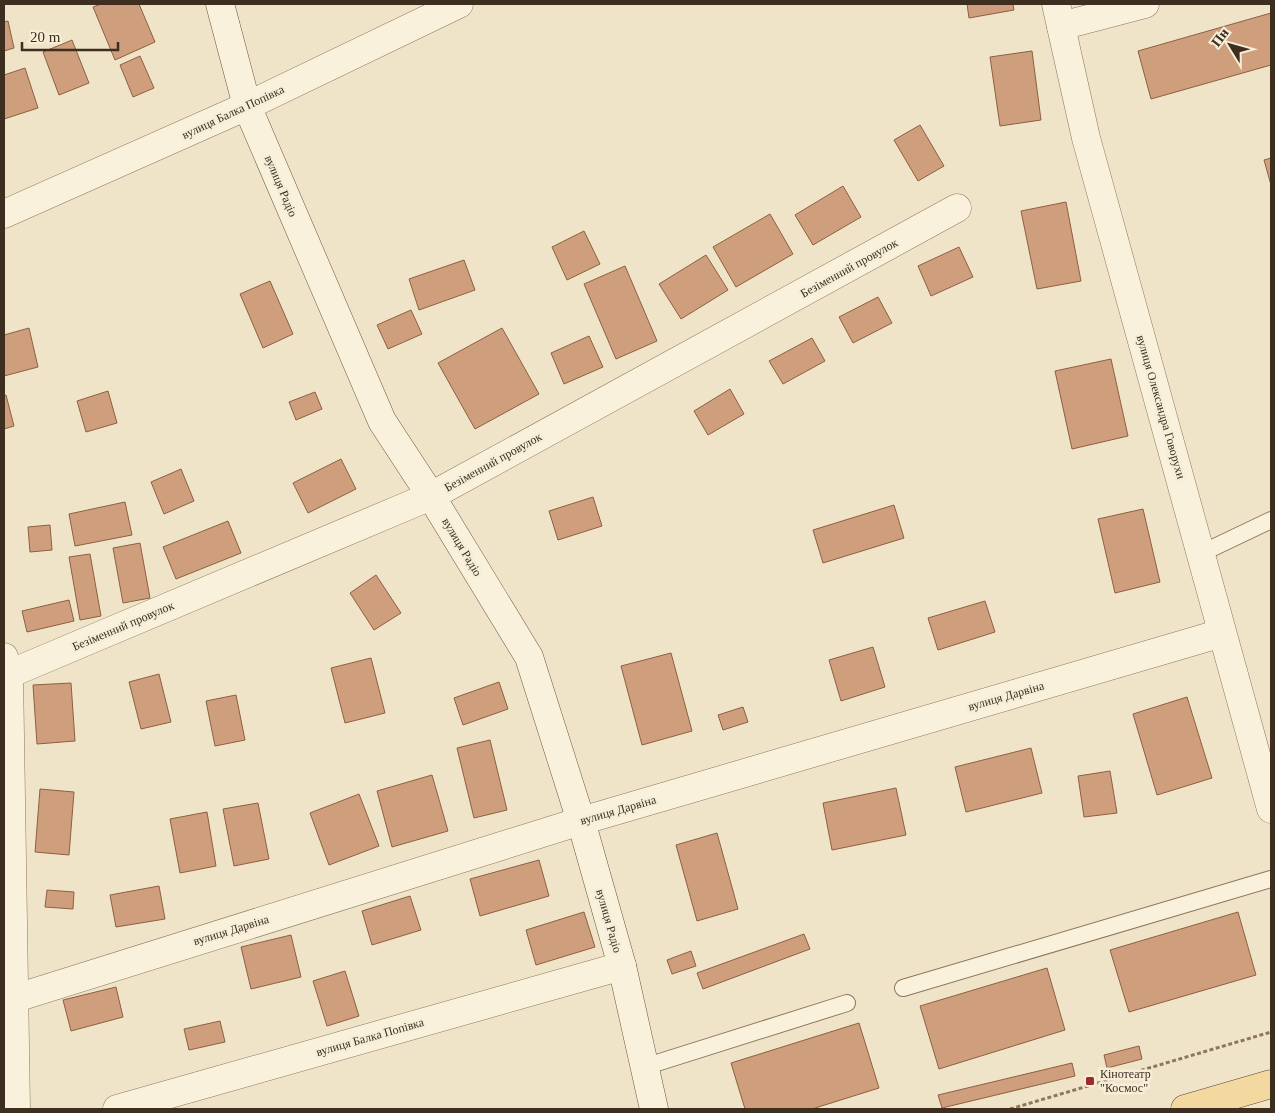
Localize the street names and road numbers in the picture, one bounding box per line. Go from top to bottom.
street label: вулиця Балка Попівка [180,82,287,142]
street label: вулиця Радіо [262,153,300,219]
street label: Безіменний провулок [798,235,900,301]
street label: вулиця Олександра Говорухи [1134,333,1188,481]
street label: Безіменний провулок [442,429,544,495]
street label: вулиця Радіо [439,515,485,579]
street label: Безіменний провулок [70,598,176,654]
street label: вулиця Дарвіна [966,678,1046,714]
street label: вулиця Дарвіна [578,792,658,828]
street label: вулиця Радіо [593,888,625,954]
street label: вулиця Дарвіна [191,912,271,948]
street label: вулиця Балка Попівка [315,1015,426,1059]

